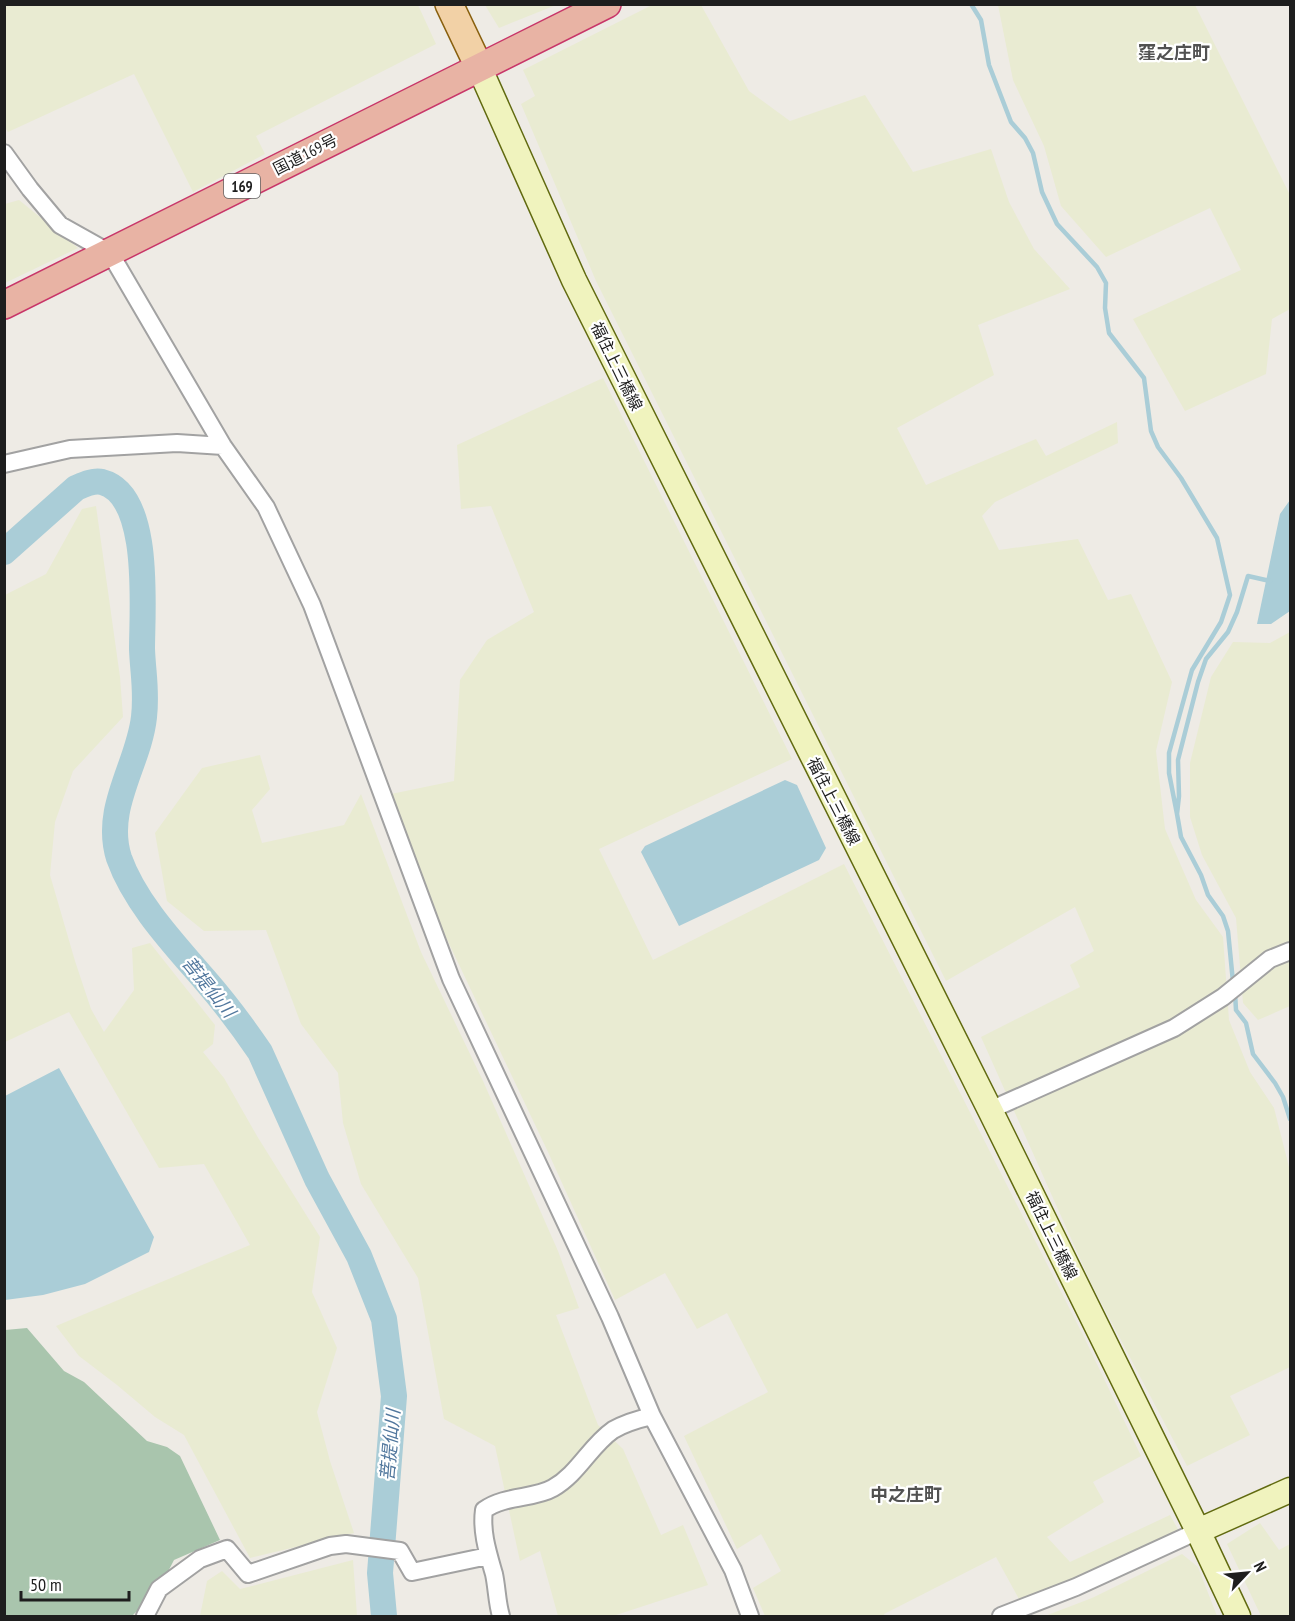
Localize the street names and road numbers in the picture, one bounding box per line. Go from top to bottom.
street label: 国道169号 [269,129,341,179]
road number: 169 [224,174,260,198]
street label: 福住上三橋線 [587,318,647,414]
street label: 福住上三橋線 [803,754,865,848]
street label: 福住上三橋線 [1022,1187,1082,1283]

